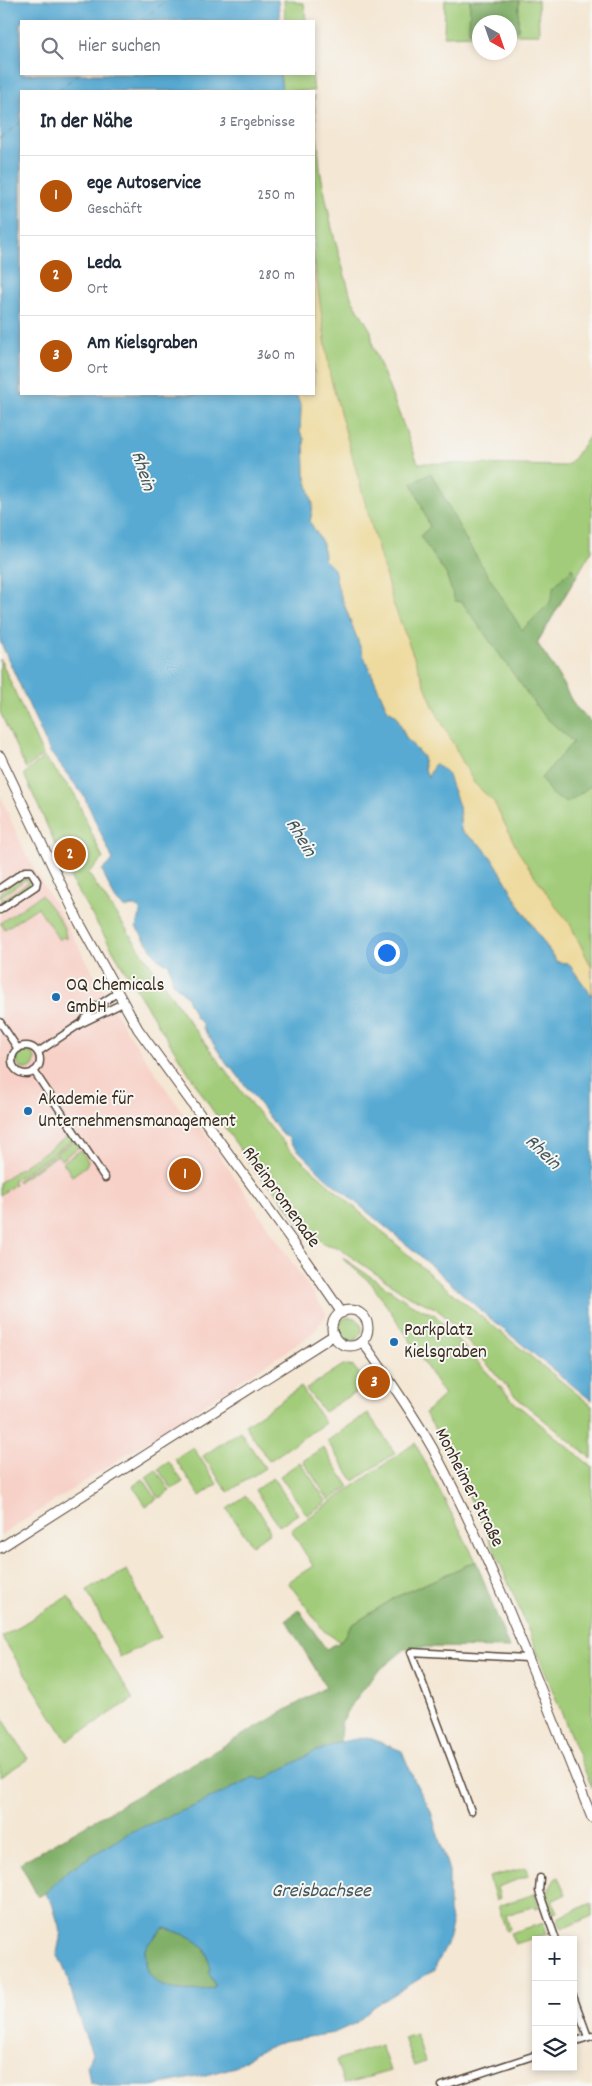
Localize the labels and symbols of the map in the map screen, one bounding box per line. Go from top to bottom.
north arrow [472,15,517,60]
water label: Rhein [122,447,162,495]
water label: Rhein [278,813,323,863]
pin: 2 [54,835,86,873]
your location [374,940,400,966]
place label: OQ Chemicals GmbH [66,973,164,1022]
marker: OQ Chemicals GmbH [50,991,62,1003]
place label: Akademie für Unternehmensmanagement [38,1087,236,1136]
marker: Akademie für Unternehmensmanagement [22,1105,34,1117]
water label: Rhein [518,1129,567,1178]
street label: Rheinpromenade [234,1142,326,1254]
pin: 1 [169,1155,201,1193]
place label: Parkplatz Kielsgraben [404,1318,487,1367]
marker: Parkplatz Kielsgraben [388,1336,400,1348]
pin: 3 [358,1363,390,1401]
street label: Monheimer Straße [426,1424,510,1552]
water label: Greisbachsee [271,1878,372,1906]

